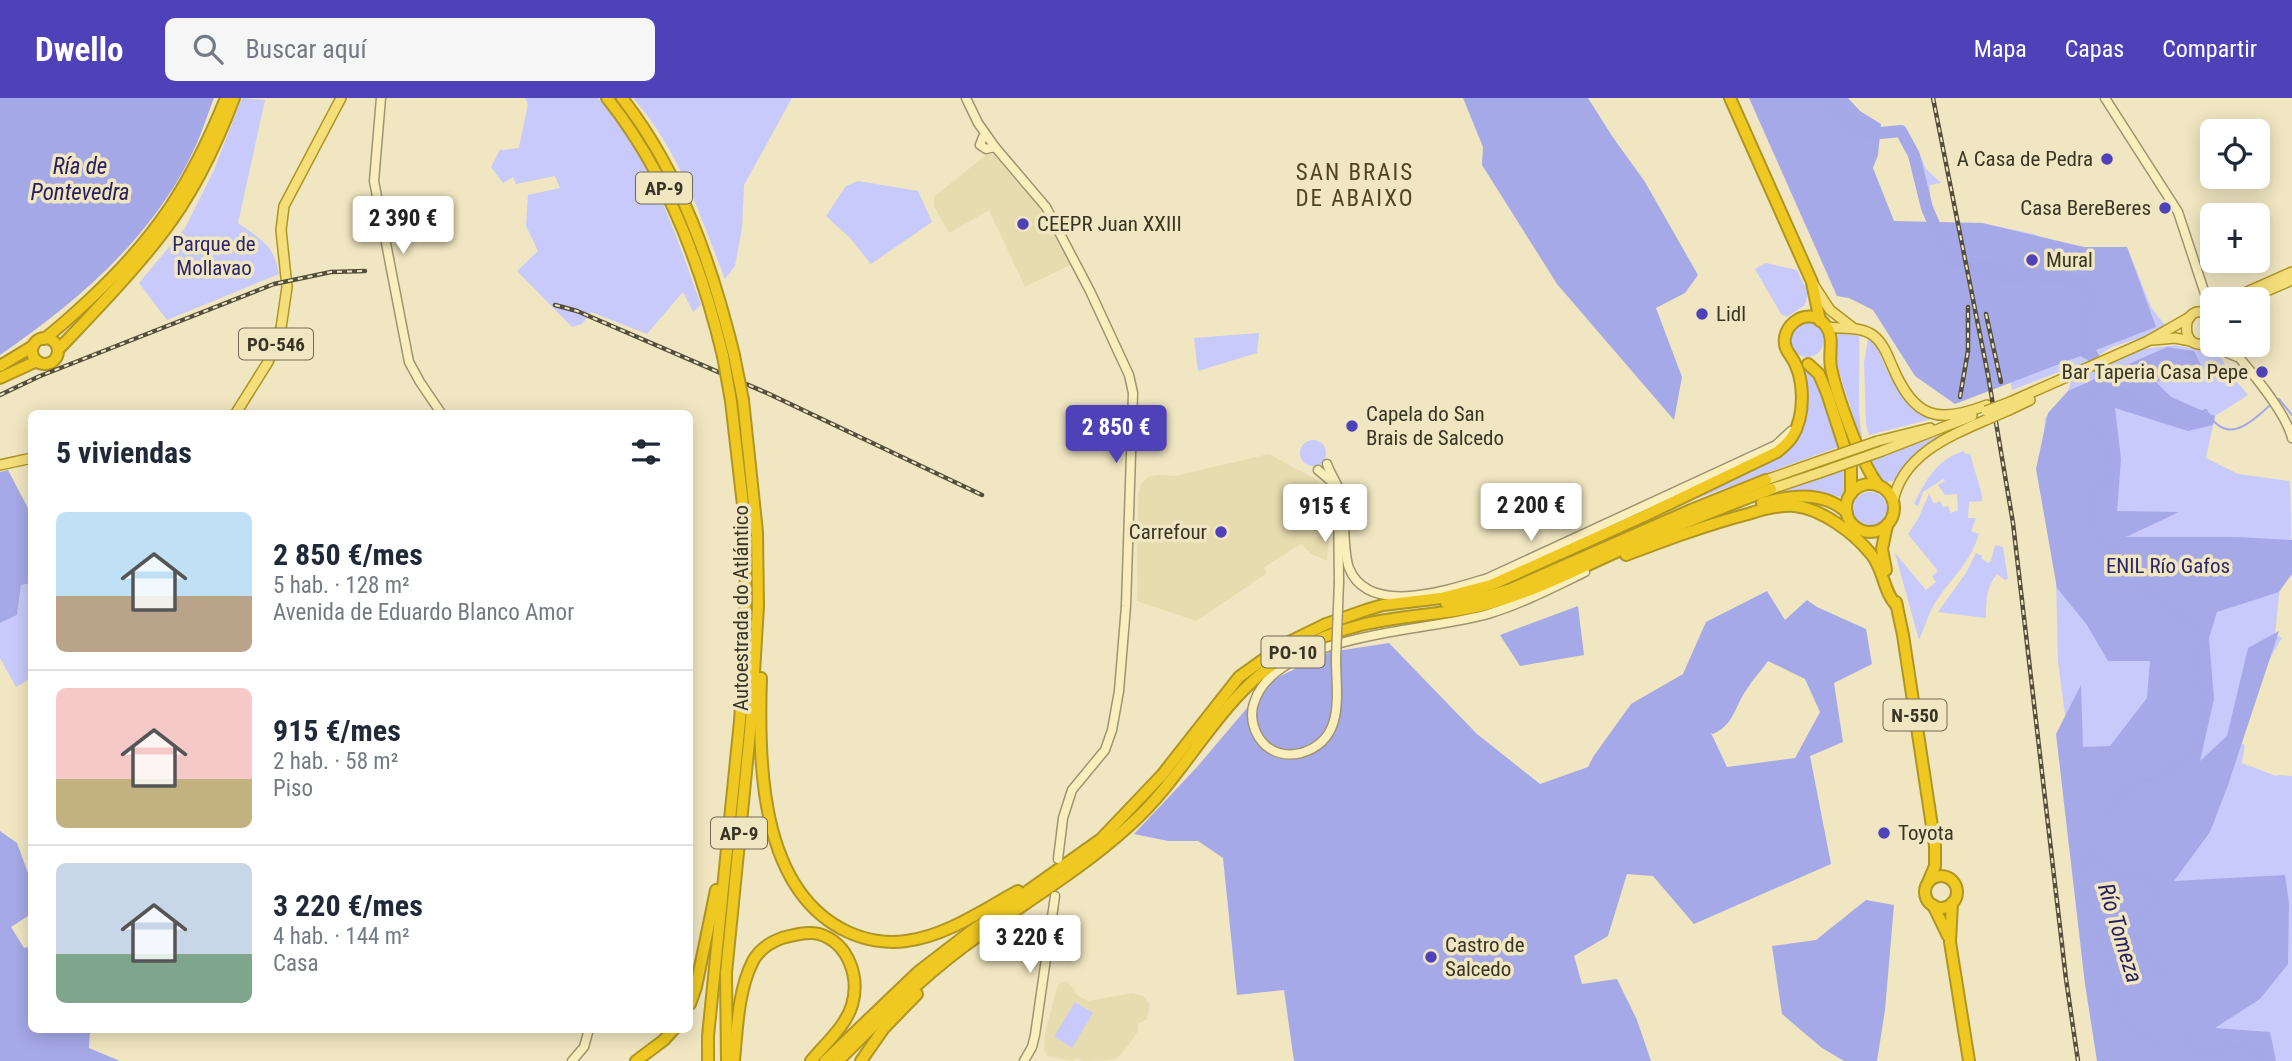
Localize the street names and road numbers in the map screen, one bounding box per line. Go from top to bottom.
road number: AP-9 [636,172,692,204]
road number: PO-546 [239,328,313,360]
street label: Autoestrada do Atlántico [729,505,753,711]
road number: PO-10 [1262,636,1324,667]
road number: N-550 [1884,700,1946,730]
road number: AP-9 [711,818,767,848]

